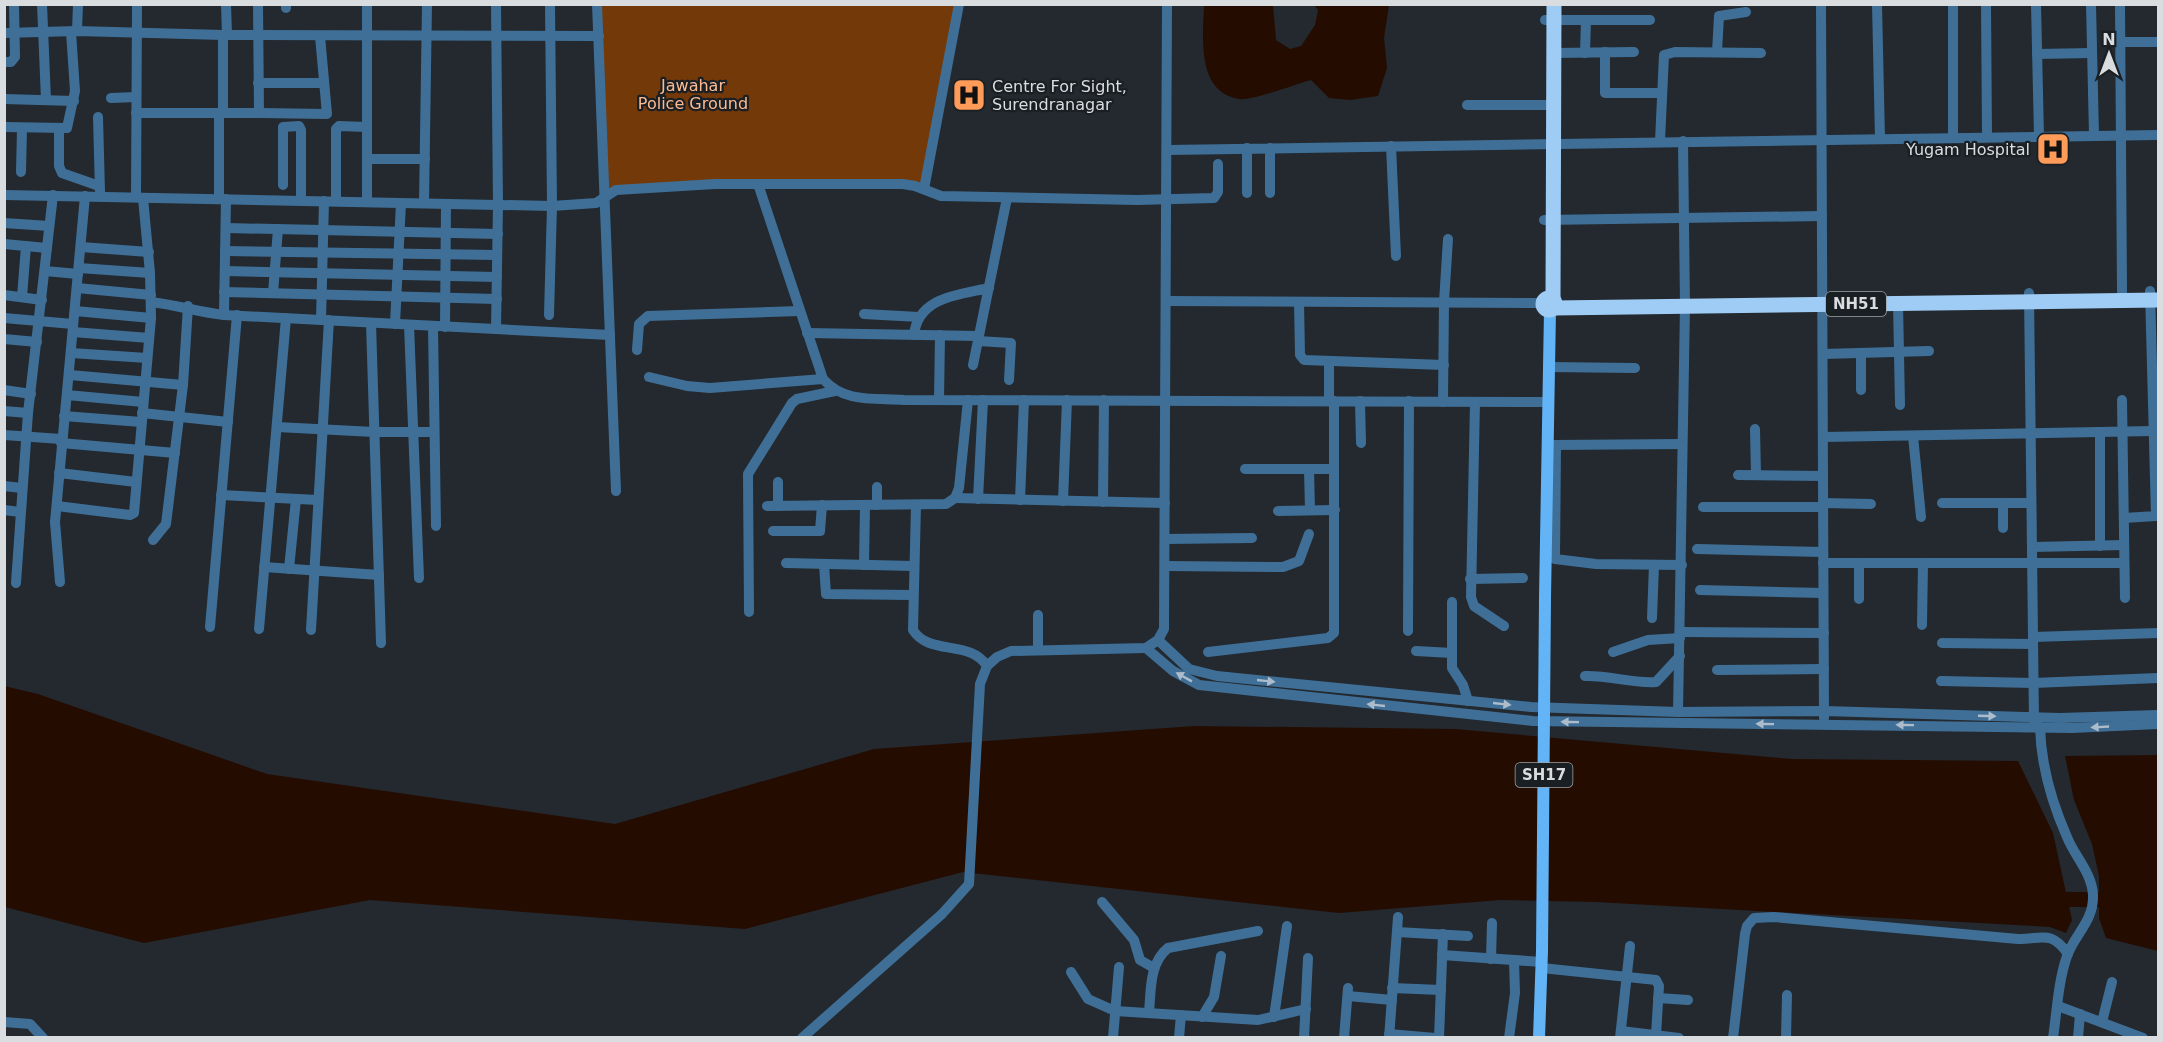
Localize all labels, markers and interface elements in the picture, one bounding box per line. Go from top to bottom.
north arrow [2079,24,2139,84]
text: N [2102,30,2116,49]
park label: Jawahar Police Ground [638,76,748,113]
hospital icon: Centre For Sight, Surendranagar [951,77,987,113]
place label: Centre For Sight, Surendranagar [992,77,1127,114]
hospital icon: Yugam Hospital [2035,131,2071,167]
place label: Yugam Hospital [1905,140,2030,159]
road number: NH51 [1826,292,1886,316]
one-way arrow [1176,672,1192,683]
one-way arrow [1257,676,1276,686]
one-way arrow [1493,699,1512,709]
one-way arrow [1366,700,1385,710]
one-way arrow [1978,711,1997,720]
one-way arrow [1561,717,1580,726]
one-way arrow [1756,719,1775,729]
one-way arrow [1896,720,1915,730]
one-way arrow [2091,722,2110,731]
road number: SH17 [1516,763,1572,787]

